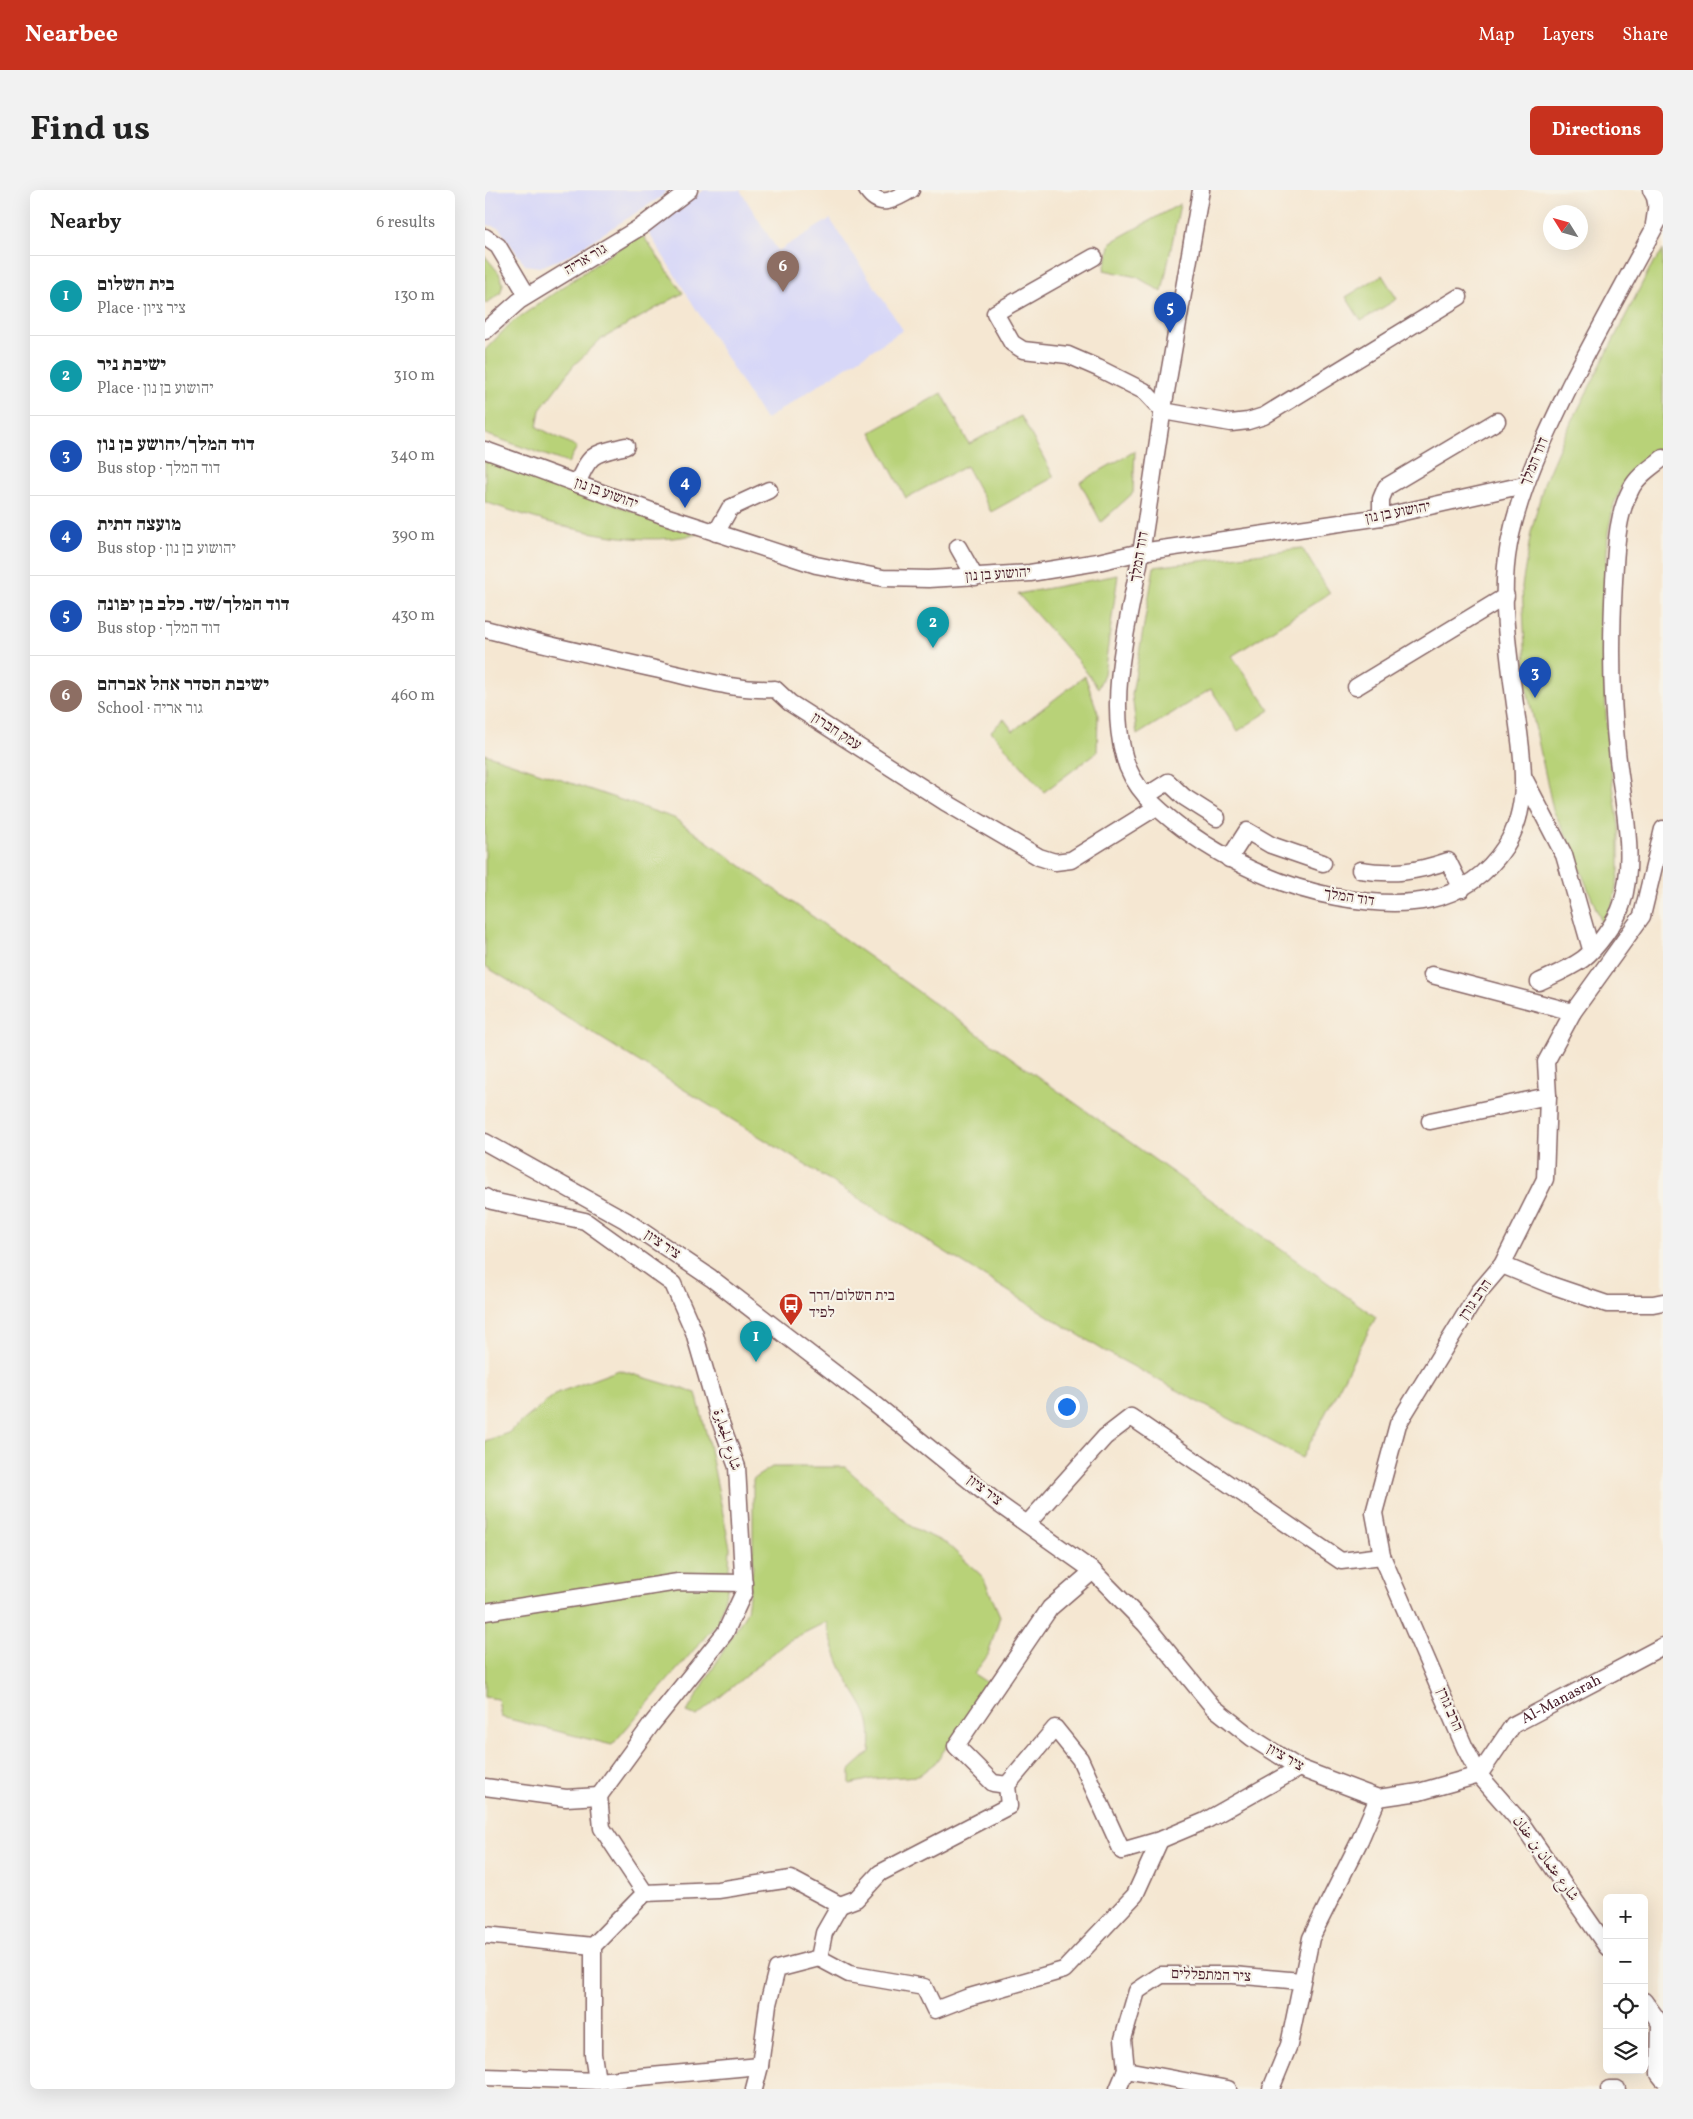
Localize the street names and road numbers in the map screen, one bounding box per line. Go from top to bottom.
street label: גור אריה [561,239,611,281]
street label: דוד המלך [1515,434,1555,490]
street label: יהושוע בן נון [571,473,641,515]
street label: יהושוע בן נון [1364,496,1432,530]
street label: דוד המלך [1125,530,1155,584]
street label: יהושוע בן נון [964,562,1032,588]
street label: עמק חברון [807,708,865,756]
street label: דוד המלך [1322,884,1376,912]
street label: ציר ציון [640,1225,684,1265]
street label: הרב גורן [1454,1275,1498,1325]
street label: شارع الجعابرة [706,1407,745,1474]
street label: ציר ציון [962,1470,1006,1512]
street label: Al-Manasrah [1517,1670,1605,1729]
street label: הרב גורן [1431,1685,1467,1735]
street label: ציר ציון [1263,1739,1307,1777]
street label: شارع عثمان بن عفان [1506,1812,1583,1907]
street label: ציר המתפללים [1171,1964,1251,1988]

